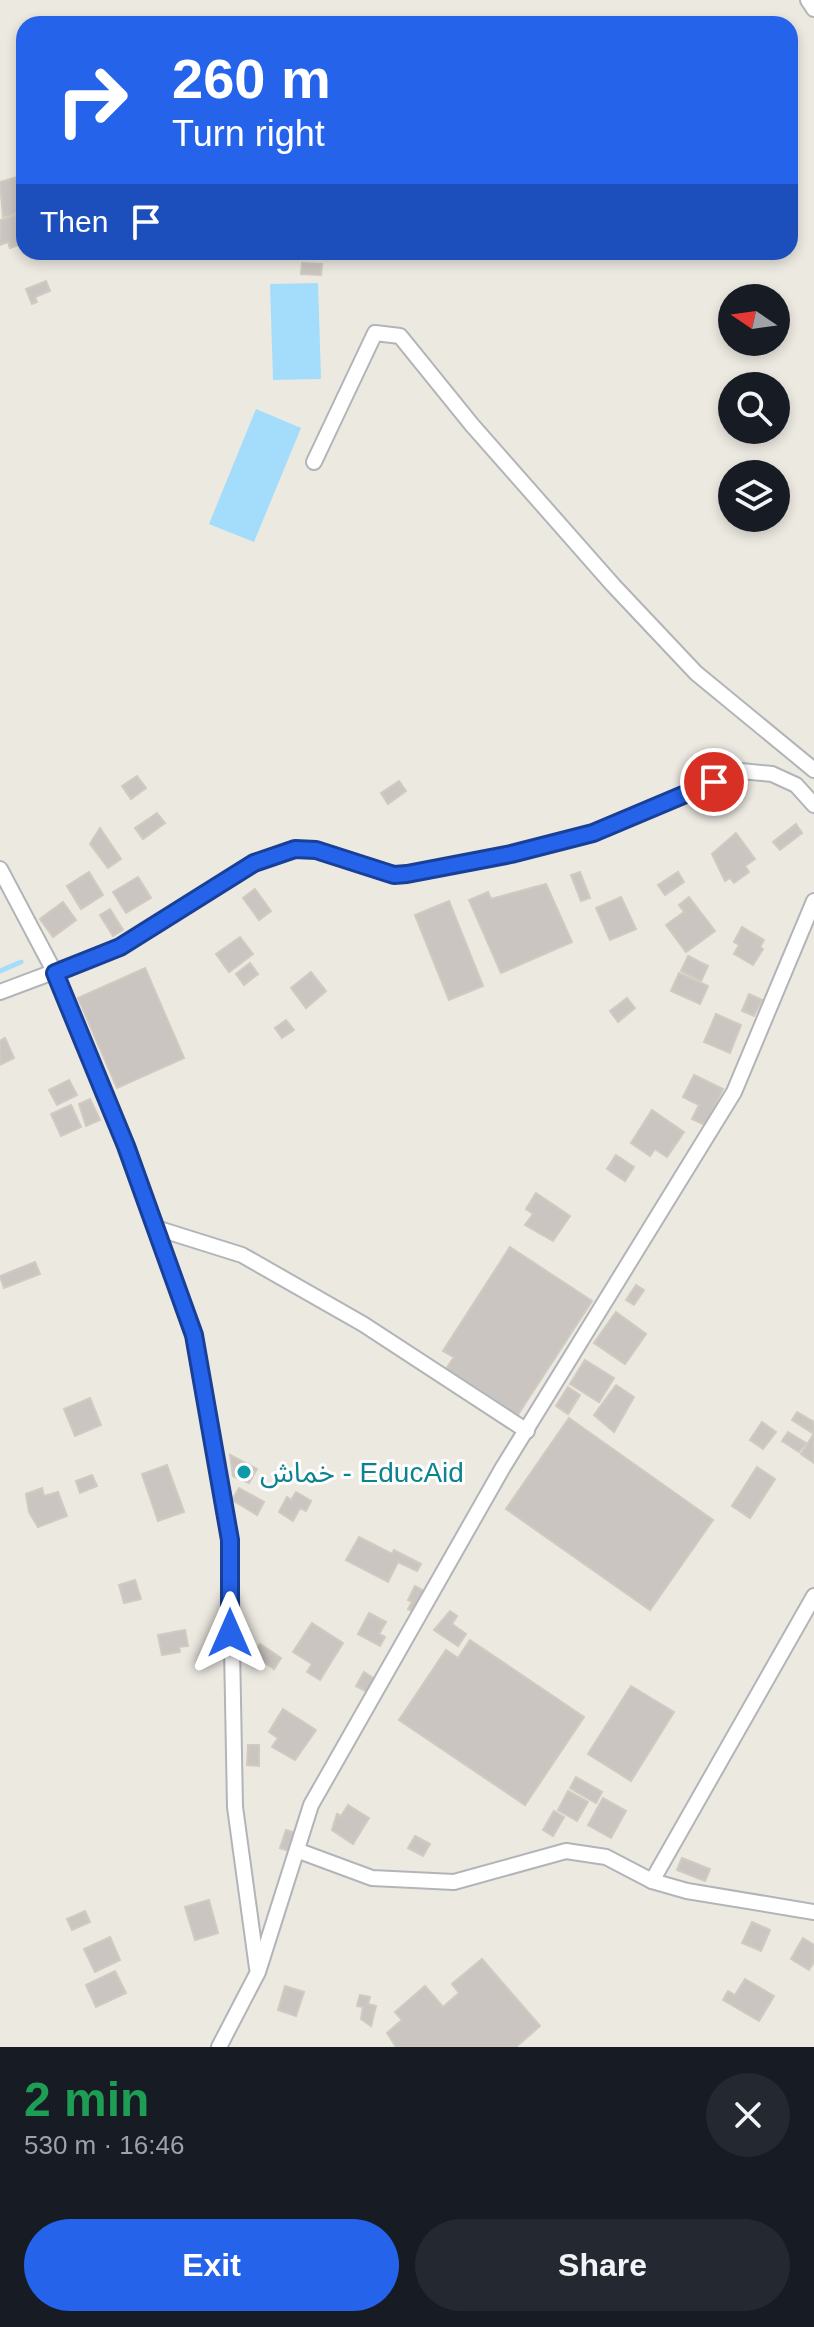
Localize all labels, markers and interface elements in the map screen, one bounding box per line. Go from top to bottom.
text: 260 m [172,47,331,110]
icon: right [40,48,144,152]
text: Turn right [172,113,325,154]
icon: arrive [124,200,168,244]
text: Then [40,205,108,238]
north arrow [718,284,790,356]
map controls [718,284,790,532]
button: search [718,372,790,444]
button: layers [718,460,790,532]
pin [680,748,748,816]
icon: arrive [692,760,736,804]
place label: خماش - EducAid [260,1457,464,1489]
marker: خماش - EducAid [235,1463,253,1481]
position arrow [188,1591,272,1675]
text: 2 min [24,2073,149,2126]
button: close [706,2073,790,2157]
text: 530 m · 16:46 [24,2130,184,2160]
button: Exit [24,2219,399,2311]
button: Share [415,2219,790,2311]

